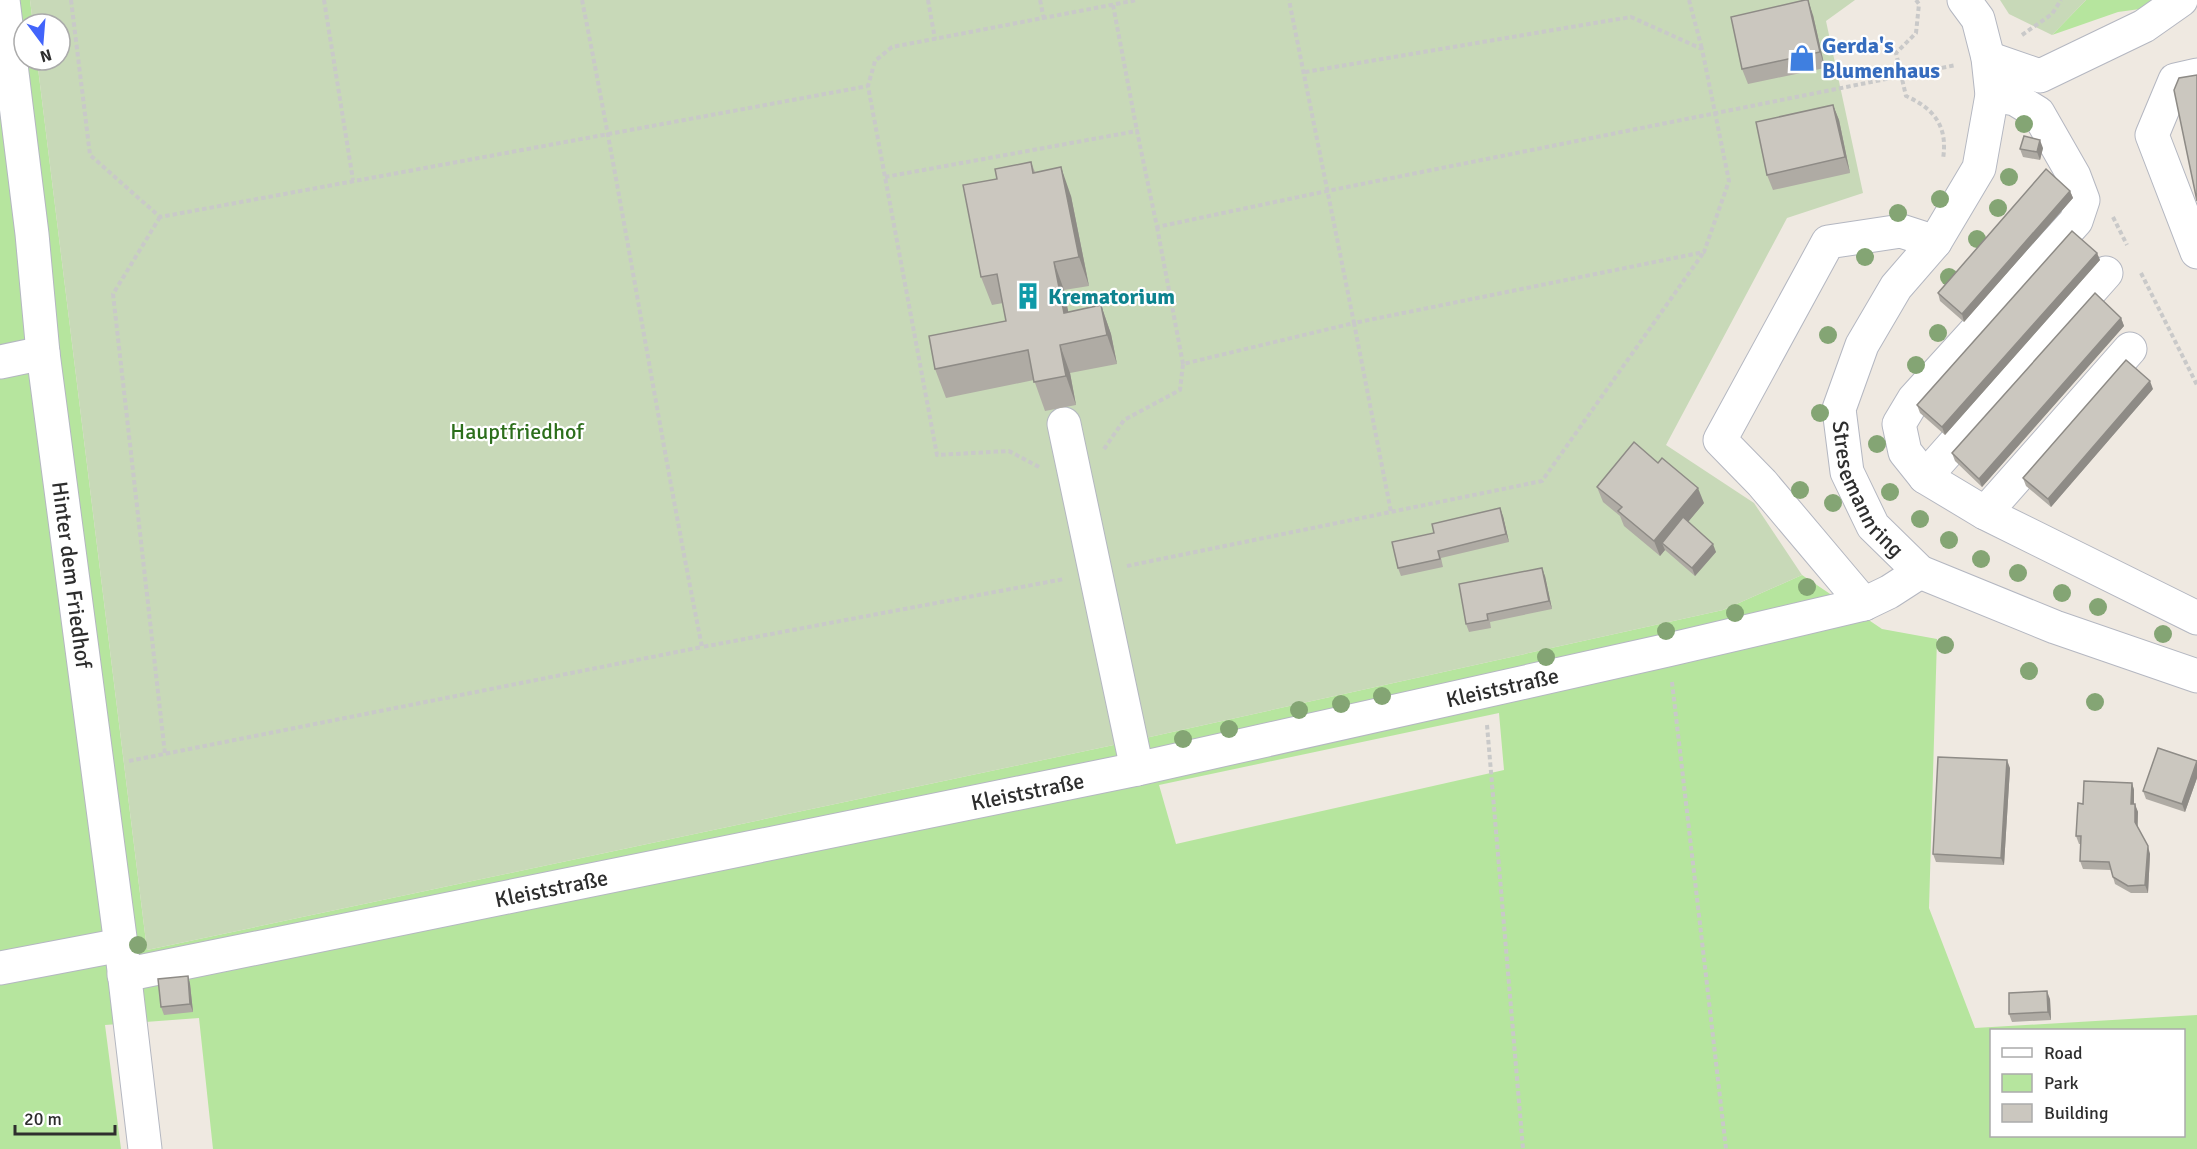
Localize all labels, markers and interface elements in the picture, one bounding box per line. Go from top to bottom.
north arrow [12,12,72,72]
place label: Gerda's Blumenhaus [1822,32,1940,84]
shop icon: Gerda's Blumenhaus [1787,43,1817,73]
text: N [38,44,54,67]
building icon: Krematorium [1013,281,1043,311]
place label: Krematorium [1048,283,1175,310]
park label: Hauptfriedhof [450,418,585,445]
street label: Stresemannring [1827,419,1910,563]
street label: Hinter dem Friedhof [47,480,98,671]
street label: Kleiststraße [1443,661,1561,713]
street label: Kleiststraße [969,767,1087,816]
street label: Kleiststraße [492,863,610,913]
legend [1990,1029,2185,1137]
text: Road [2044,1042,2083,1064]
text: Park [2044,1072,2079,1094]
scale bar [15,1098,116,1136]
text: Building [2044,1102,2108,1124]
text: 20 m [24,1108,62,1130]

